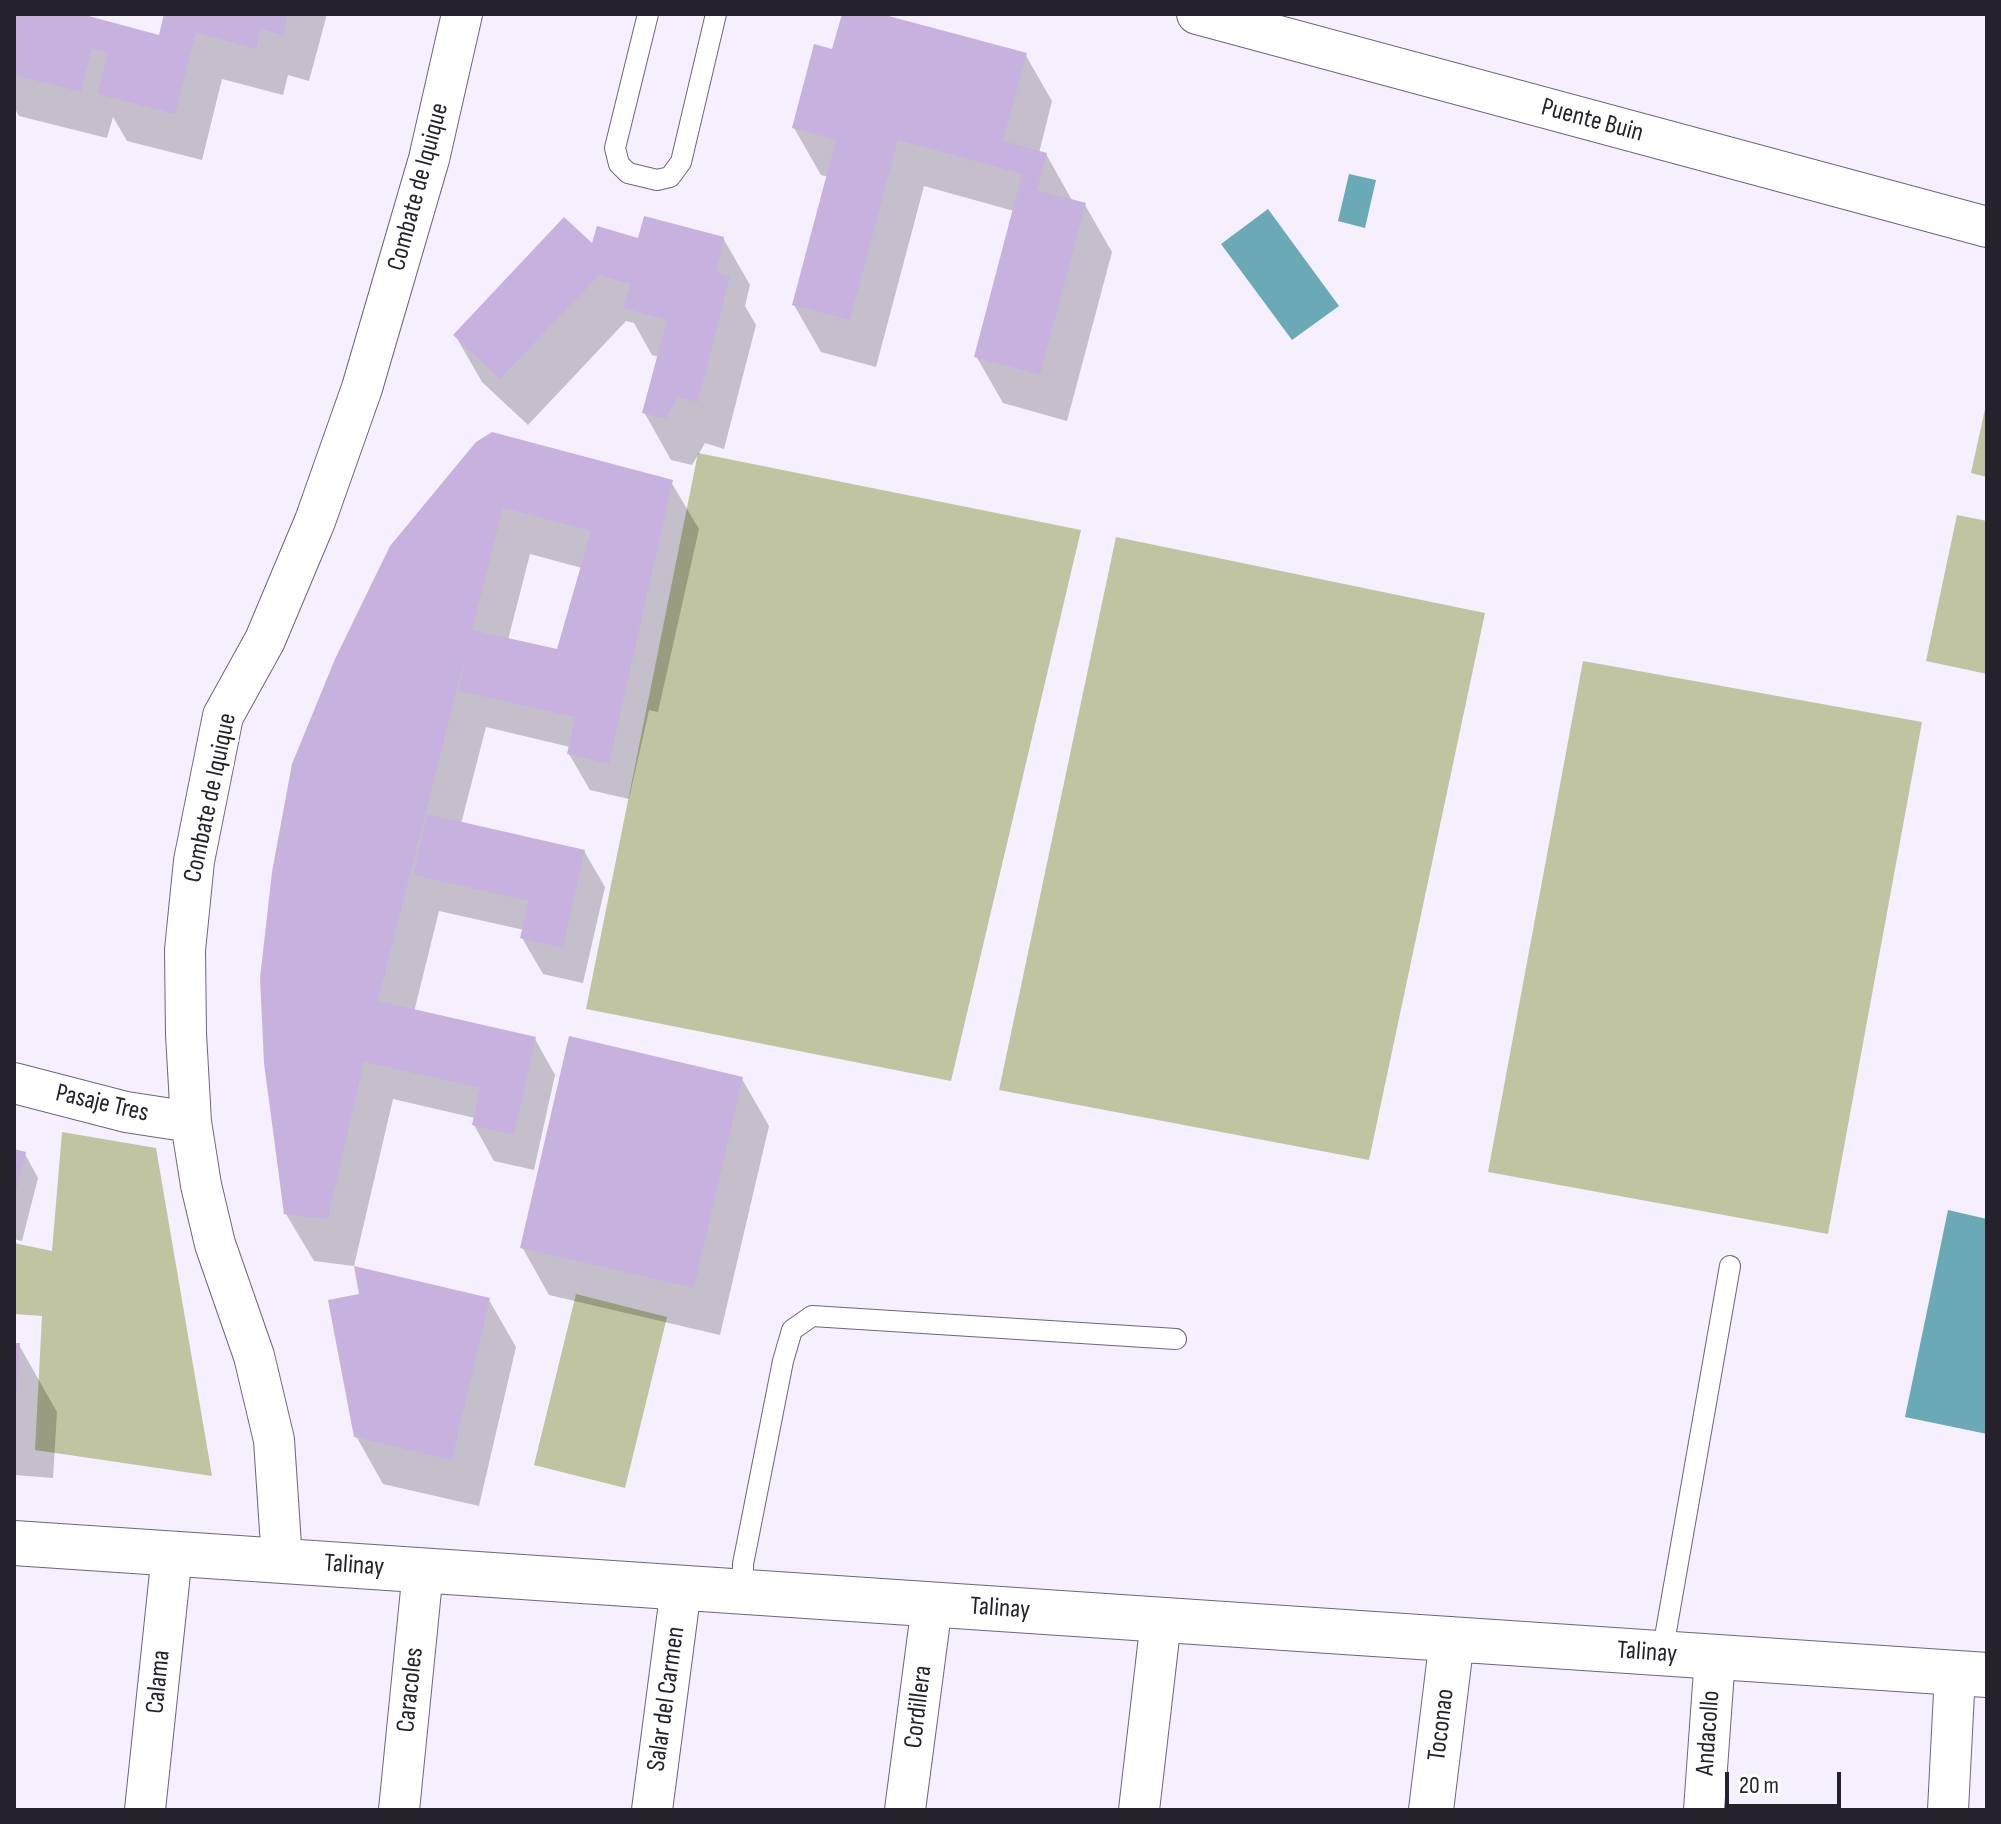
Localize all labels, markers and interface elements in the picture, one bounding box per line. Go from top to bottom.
street label: Puente Buin [1538,92,1646,150]
street label: Combate de Iquique [382,100,456,274]
street label: Combate de Iquique [178,711,244,885]
street label: Pasaje Tres [52,1078,152,1130]
street label: Talinay [323,1548,385,1584]
street label: Talinay [969,1591,1031,1627]
street label: Salar del Carmen [641,1625,693,1773]
street label: Talinay [1616,1635,1678,1671]
street label: Caracoles [391,1646,431,1734]
street label: Calama [140,1649,178,1715]
street label: Cordillera [898,1664,940,1750]
street label: Toconao [1422,1687,1462,1763]
street label: Andacollo [1690,1689,1728,1777]
scale bar [1729,1756,1845,1806]
text: 20 m [1739,1771,1779,1800]

